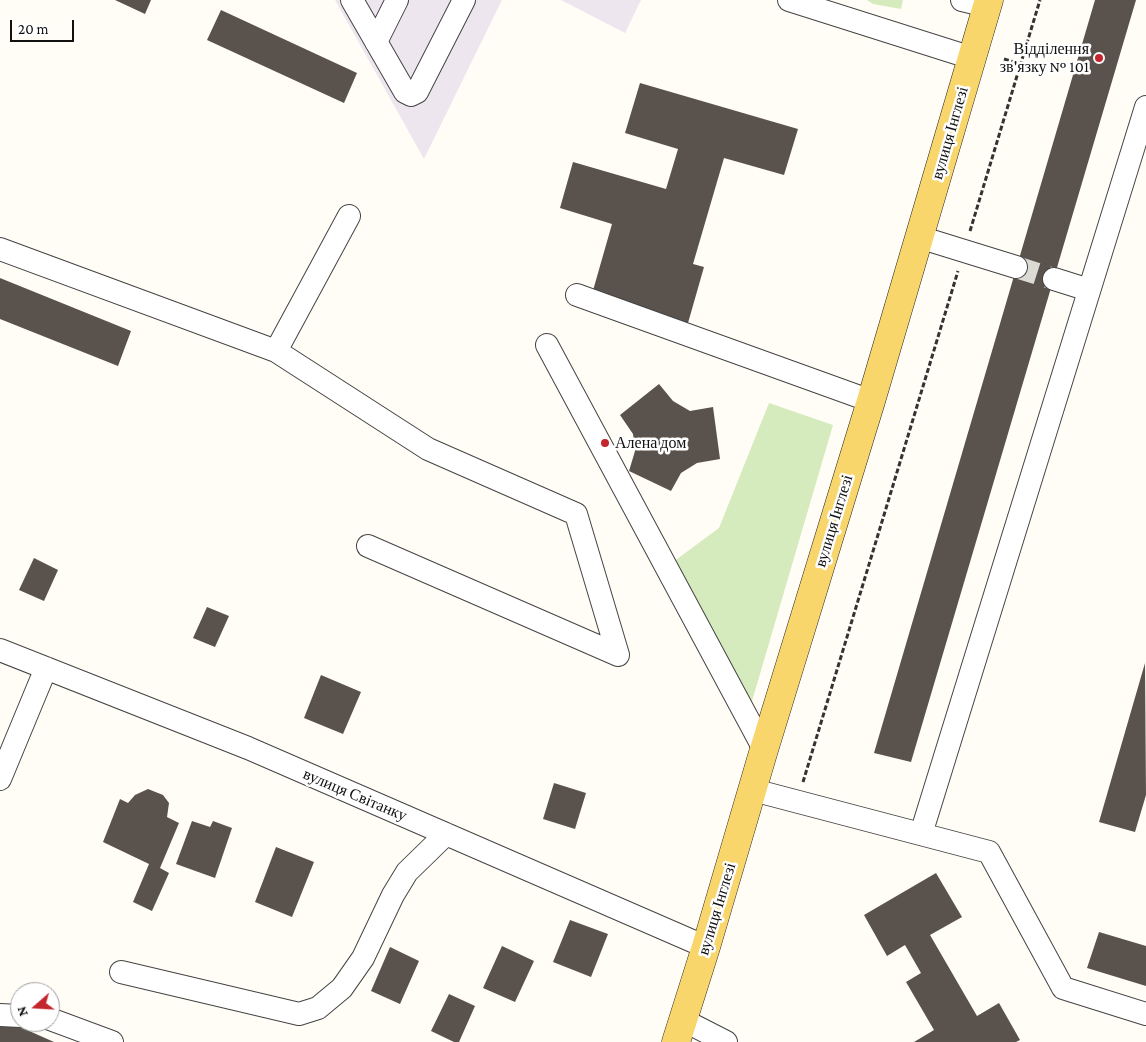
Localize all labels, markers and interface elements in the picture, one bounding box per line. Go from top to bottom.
scale bar [12,10,76,42]
text: 20 m [18,21,49,37]
place label: Відділення зв'язку № 101 [1000,39,1089,77]
marker: Відділення зв'язку № 101 [1093,52,1105,64]
street label: вулиця Інглезі [928,84,972,182]
place label: Алена дом [615,433,686,453]
marker: Алена дом [599,437,611,449]
street label: вулиця Інглезі [811,473,857,569]
street label: вулиця Світанку [300,765,410,825]
street label: вулиця Інглезі [694,861,740,957]
north arrow [10,982,60,1032]
text: N [13,1004,31,1019]

